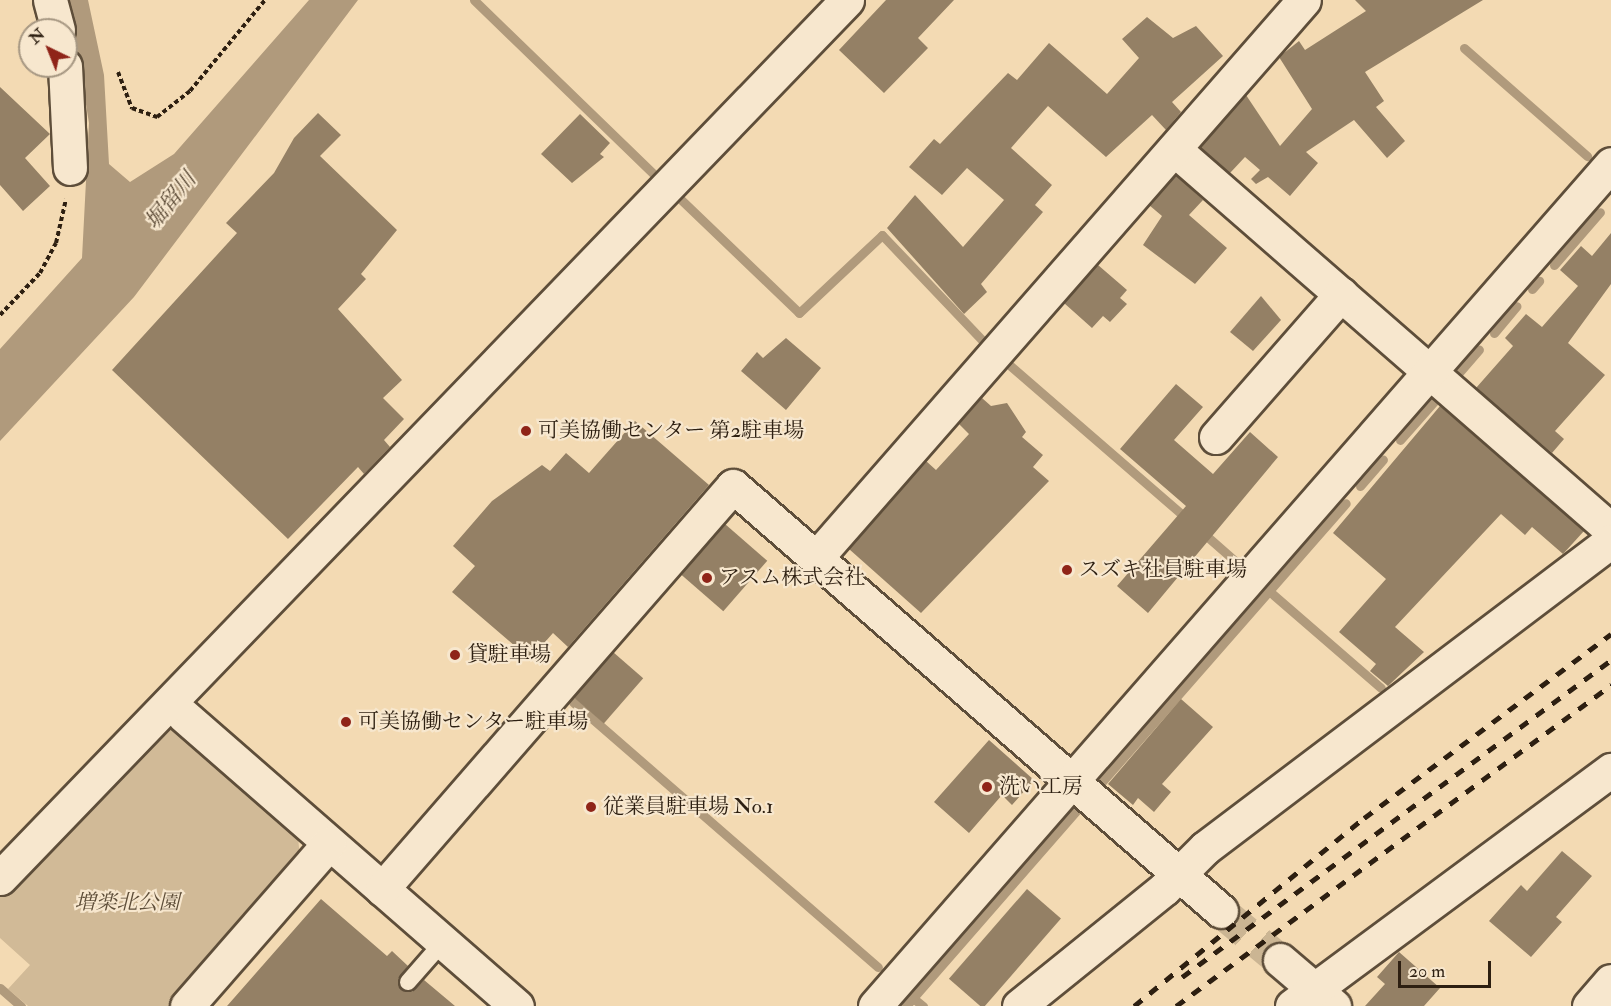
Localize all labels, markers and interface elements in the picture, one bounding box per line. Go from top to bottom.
north arrow [18,18,78,78]
text: N [25,24,49,49]
water label: 堀留川 [140,167,202,235]
place label: 可美協働センター 第2駐車場 [538,418,805,444]
marker: 可美協働センター 第2駐車場 [519,424,533,438]
place label: スズキ社員駐車場 [1079,557,1247,583]
marker: スズキ社員駐車場 [1060,563,1074,577]
place label: アスム株式会社 [719,565,866,591]
marker: アスム株式会社 [700,571,714,585]
place label: 貸駐車場 [467,642,551,668]
marker: 貸駐車場 [448,648,462,662]
place label: 可美協働センター駐車場 [358,709,589,735]
marker: 可美協働センター駐車場 [339,715,353,729]
place label: 洗い工房 [999,774,1083,800]
marker: 洗い工房 [980,780,994,794]
place label: 従業員駐車場 No.1 [603,794,773,820]
marker: 従業員駐車場 No.1 [584,800,598,814]
park label: 増楽北公園 [75,890,179,916]
scale bar [1401,949,1494,987]
text: 20 m [1409,960,1445,983]

